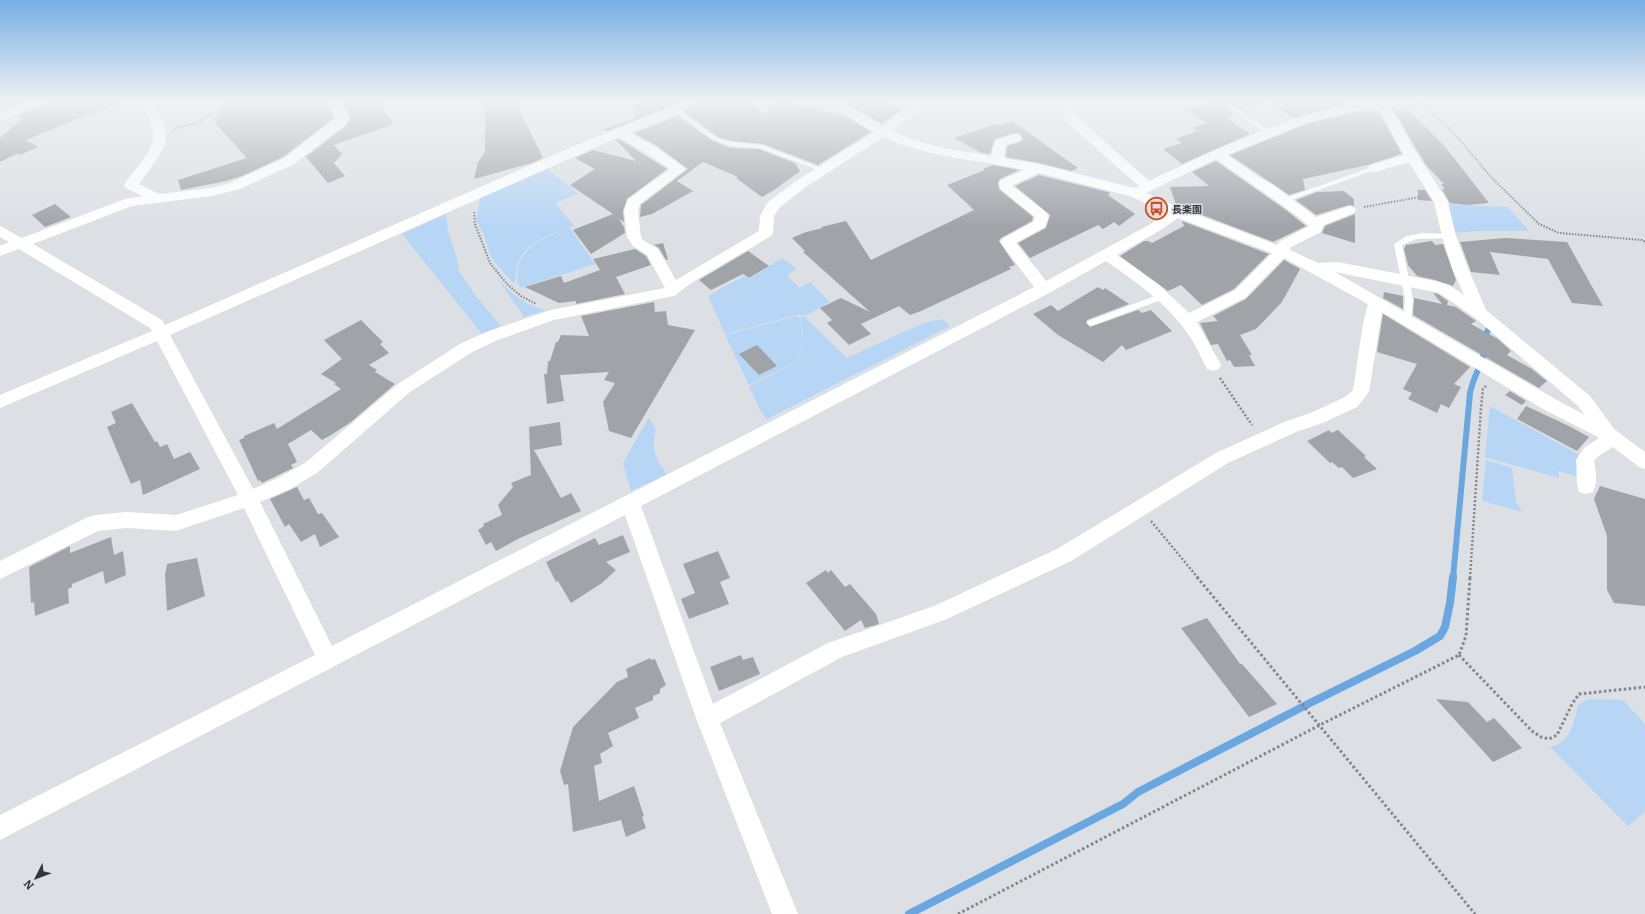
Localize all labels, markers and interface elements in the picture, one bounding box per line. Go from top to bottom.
bus stop icon: 長楽園 [1144,196,1170,222]
place label: 長楽園 [1172,204,1202,216]
north arrow [16,858,56,898]
text: N [21,876,37,892]

